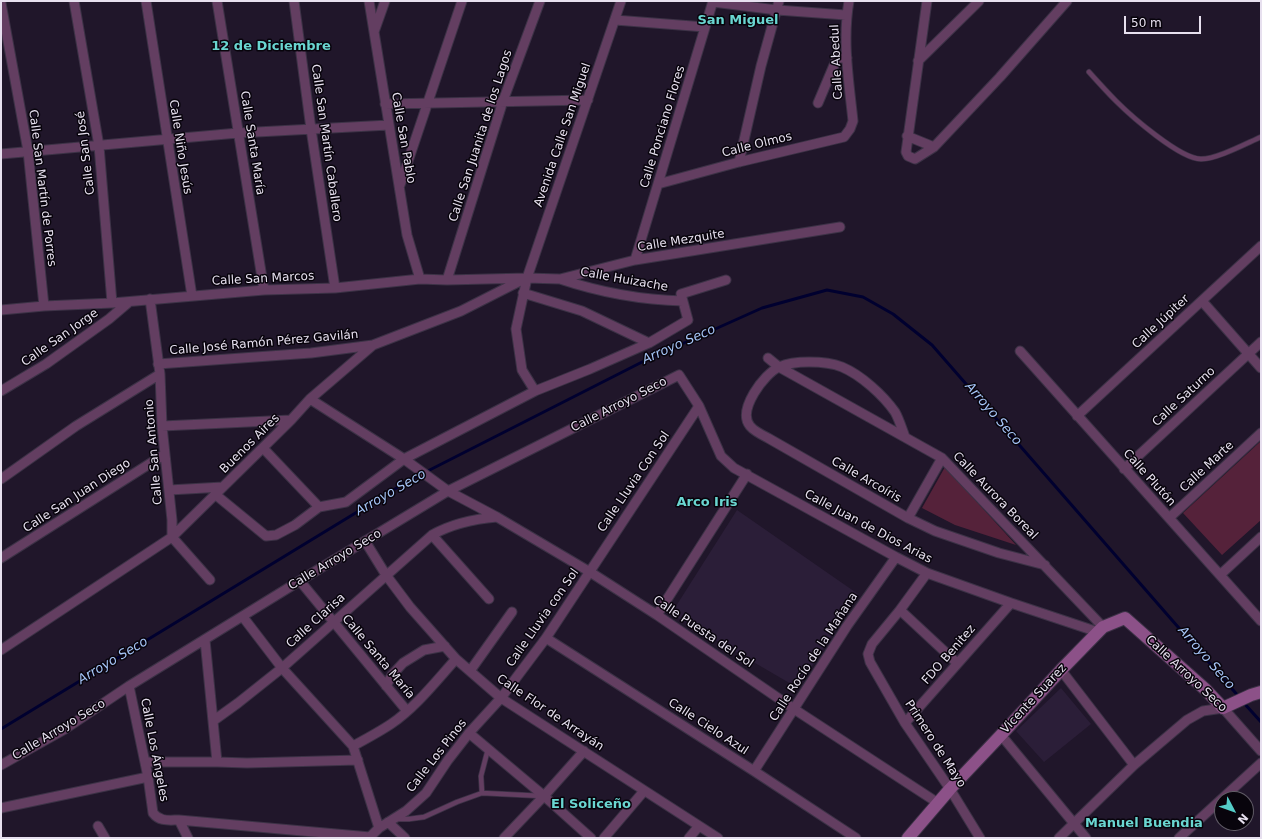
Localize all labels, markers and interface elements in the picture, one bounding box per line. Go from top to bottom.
scale bar [1126,8,1203,34]
district label: San Miguel [697,13,779,29]
text: 50 m [1131,16,1162,30]
street label: Calle Abedul [828,24,846,100]
district label: 12 de Diciembre [211,39,331,55]
street label: Calle San Juanita de los Lagos [446,48,516,224]
street label: Avenida Calle San Miguel [532,61,594,209]
street label: Calle San Martín Caballero [308,63,344,223]
street label: Calle Ponciano Flores [638,64,688,190]
street label: Calle Santa María [237,90,267,196]
street label: Calle San Pablo [388,91,418,185]
street label: Calle Niño Jesús [165,99,195,195]
street label: Calle San Martín de Porres [25,109,59,267]
street label: Calle San José [74,110,98,196]
street label: Calle Olmos [720,129,794,161]
street label: Calle Mezquite [636,227,726,255]
street label: Calle Huizache [579,265,669,295]
street label: Calle San Marcos [211,269,315,289]
street label: Calle Júpiter [1129,292,1193,352]
street label: Calle San Jorge [19,306,101,370]
water label: Arroyo Seco [640,322,718,368]
street label: Calle José Ramón Pérez Gavilán [169,328,359,358]
street label: Calle Saturno [1150,364,1218,430]
street label: Calle Arroyo Seco [569,375,669,435]
water label: Arroyo Seco [961,379,1025,449]
street label: Calle San Antonio [142,399,166,505]
street label: Buenos Aires [217,411,283,477]
street label: Calle Lluvia Con Sol [595,429,673,535]
street label: Calle Marte [1177,438,1237,496]
street label: Calle Plutón [1120,447,1178,509]
street label: Calle Aurora Boreal [950,449,1040,543]
street label: Calle Arcoíris [829,454,903,506]
street label: Calle San Juan Diego [21,456,133,536]
water label: Arroyo Seco [353,467,429,519]
street label: Calle Juan de Dios Arias [802,487,934,567]
district label: Arco Iris [676,495,738,511]
street label: Calle Arroyo Seco [286,527,384,593]
street label: Calle Lluvia con Sol [504,566,582,670]
street label: Calle Rocío de la Mañana [767,590,861,724]
street label: Calle Clarisa [283,591,349,651]
street label: Calle Puesta del Sol [650,593,756,671]
street label: Calle Santa María [339,612,417,702]
street label: FDO Benitez [919,622,979,688]
water label: Arroyo Seco [1174,623,1238,693]
street label: Calle Arroyo Seco [1142,633,1230,715]
water label: Arroyo Seco [75,634,151,688]
street label: Vicente Suarez [998,661,1070,737]
street label: Calle Flor de Arrayán [494,672,606,754]
street label: Calle Cielo Azul [665,696,751,758]
street label: Calle Arroyo Seco [10,697,108,763]
street label: Calle Los Ángeles [137,697,171,803]
street label: Primero de Mayo [901,698,969,790]
street label: Calle Los Pinos [404,717,470,795]
north arrow [1214,791,1254,831]
district label: El Soliceño [551,797,631,813]
text: N [1235,811,1251,826]
district label: Manuel Buendia [1085,816,1203,832]

